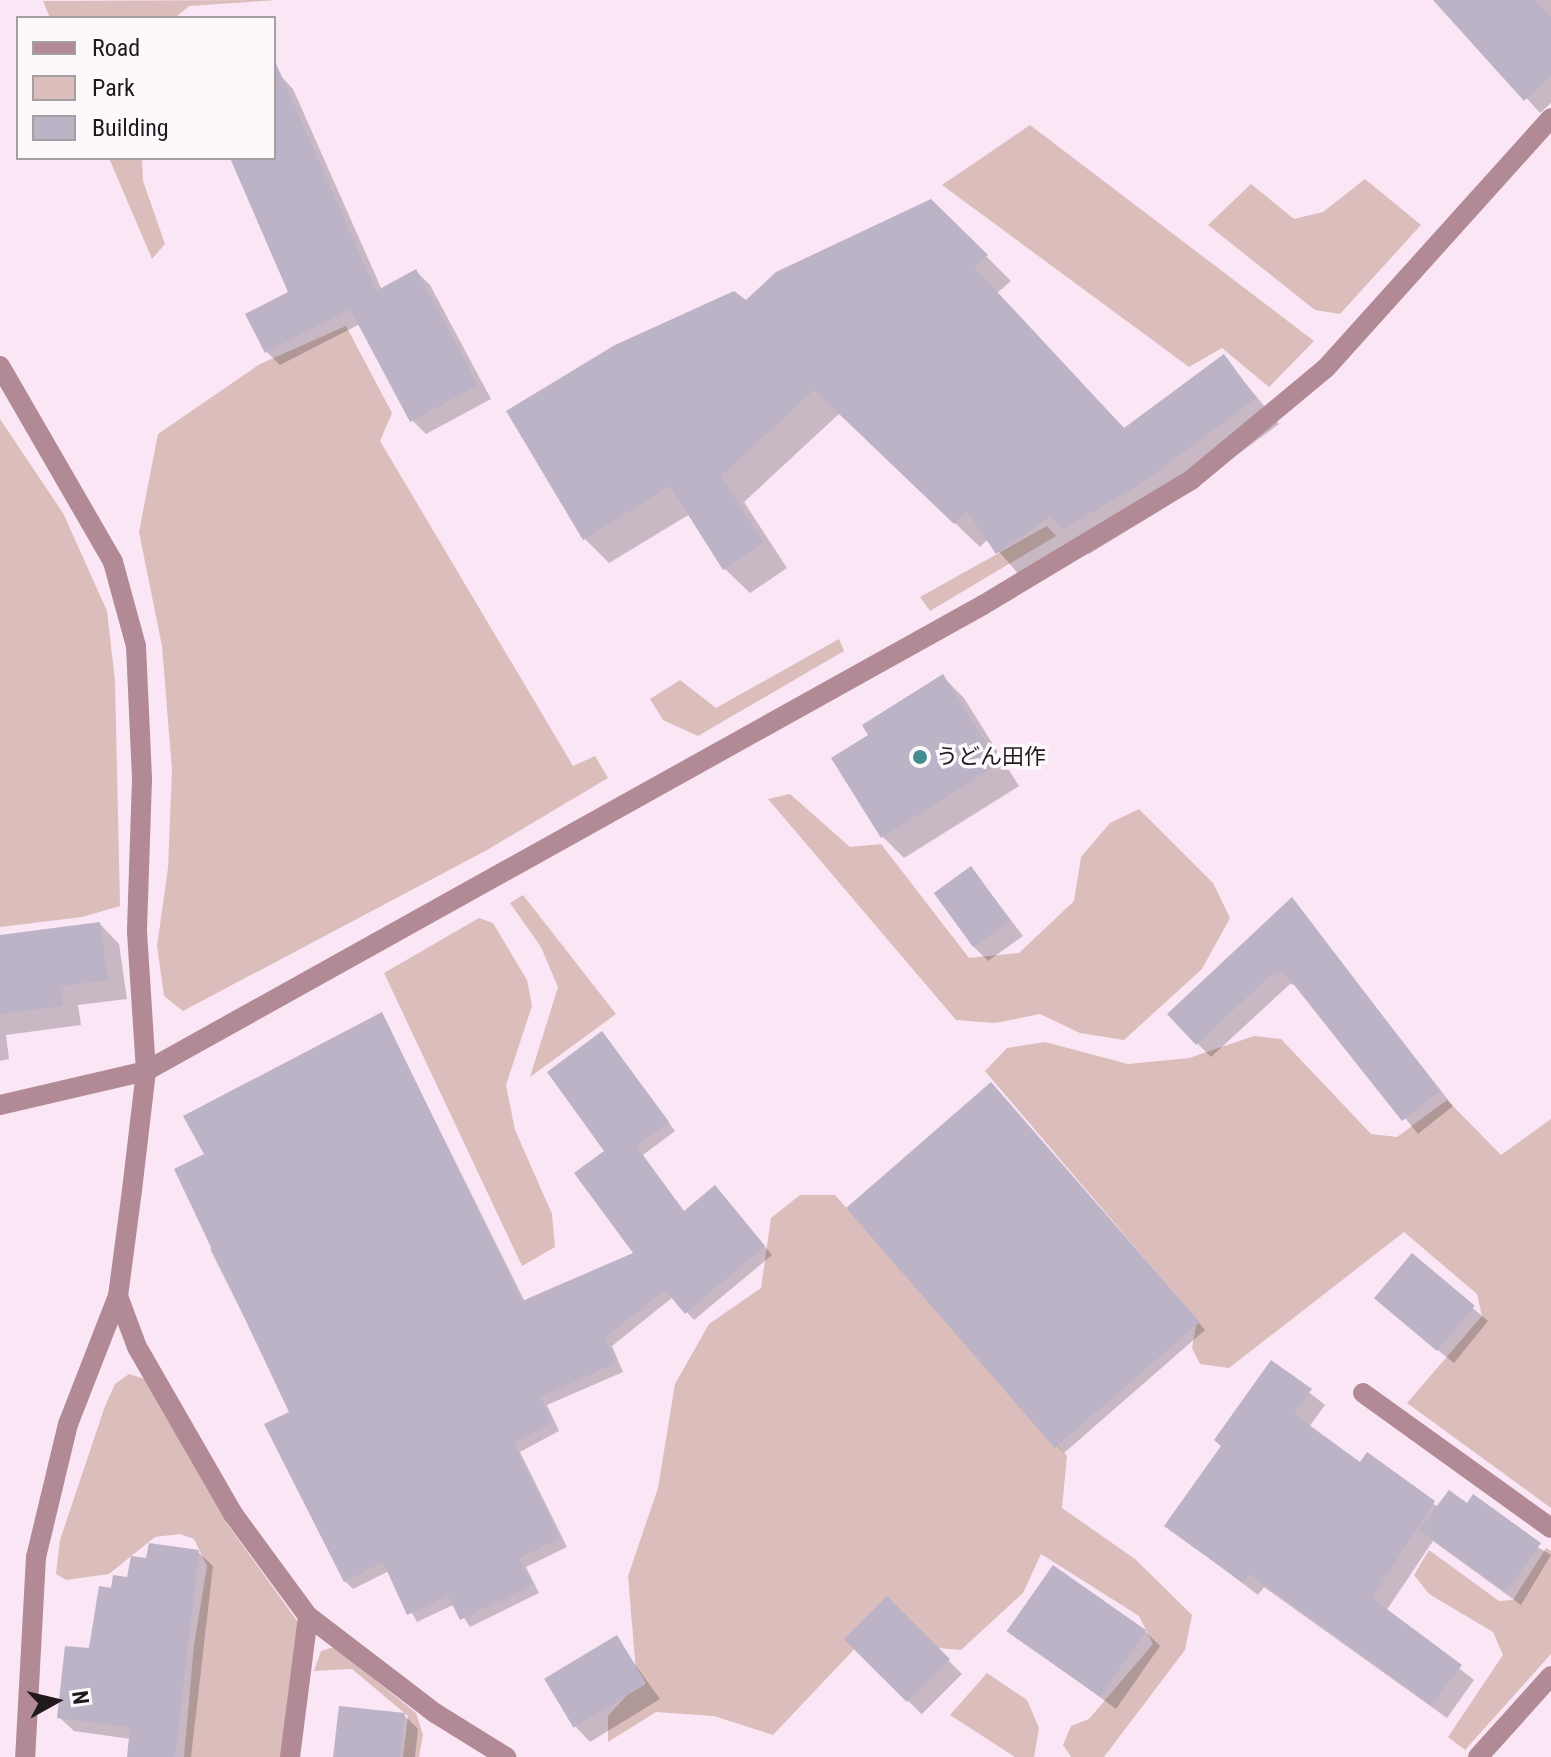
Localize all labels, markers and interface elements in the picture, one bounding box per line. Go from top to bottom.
legend [16,16,276,160]
text: Road [92,34,140,62]
text: Park [92,74,135,102]
text: Building [92,114,169,142]
place label: うどん田作 [936,744,1046,770]
marker: うどん田作 [911,748,929,766]
north arrow [16,1661,96,1741]
text: N [67,1689,94,1706]

